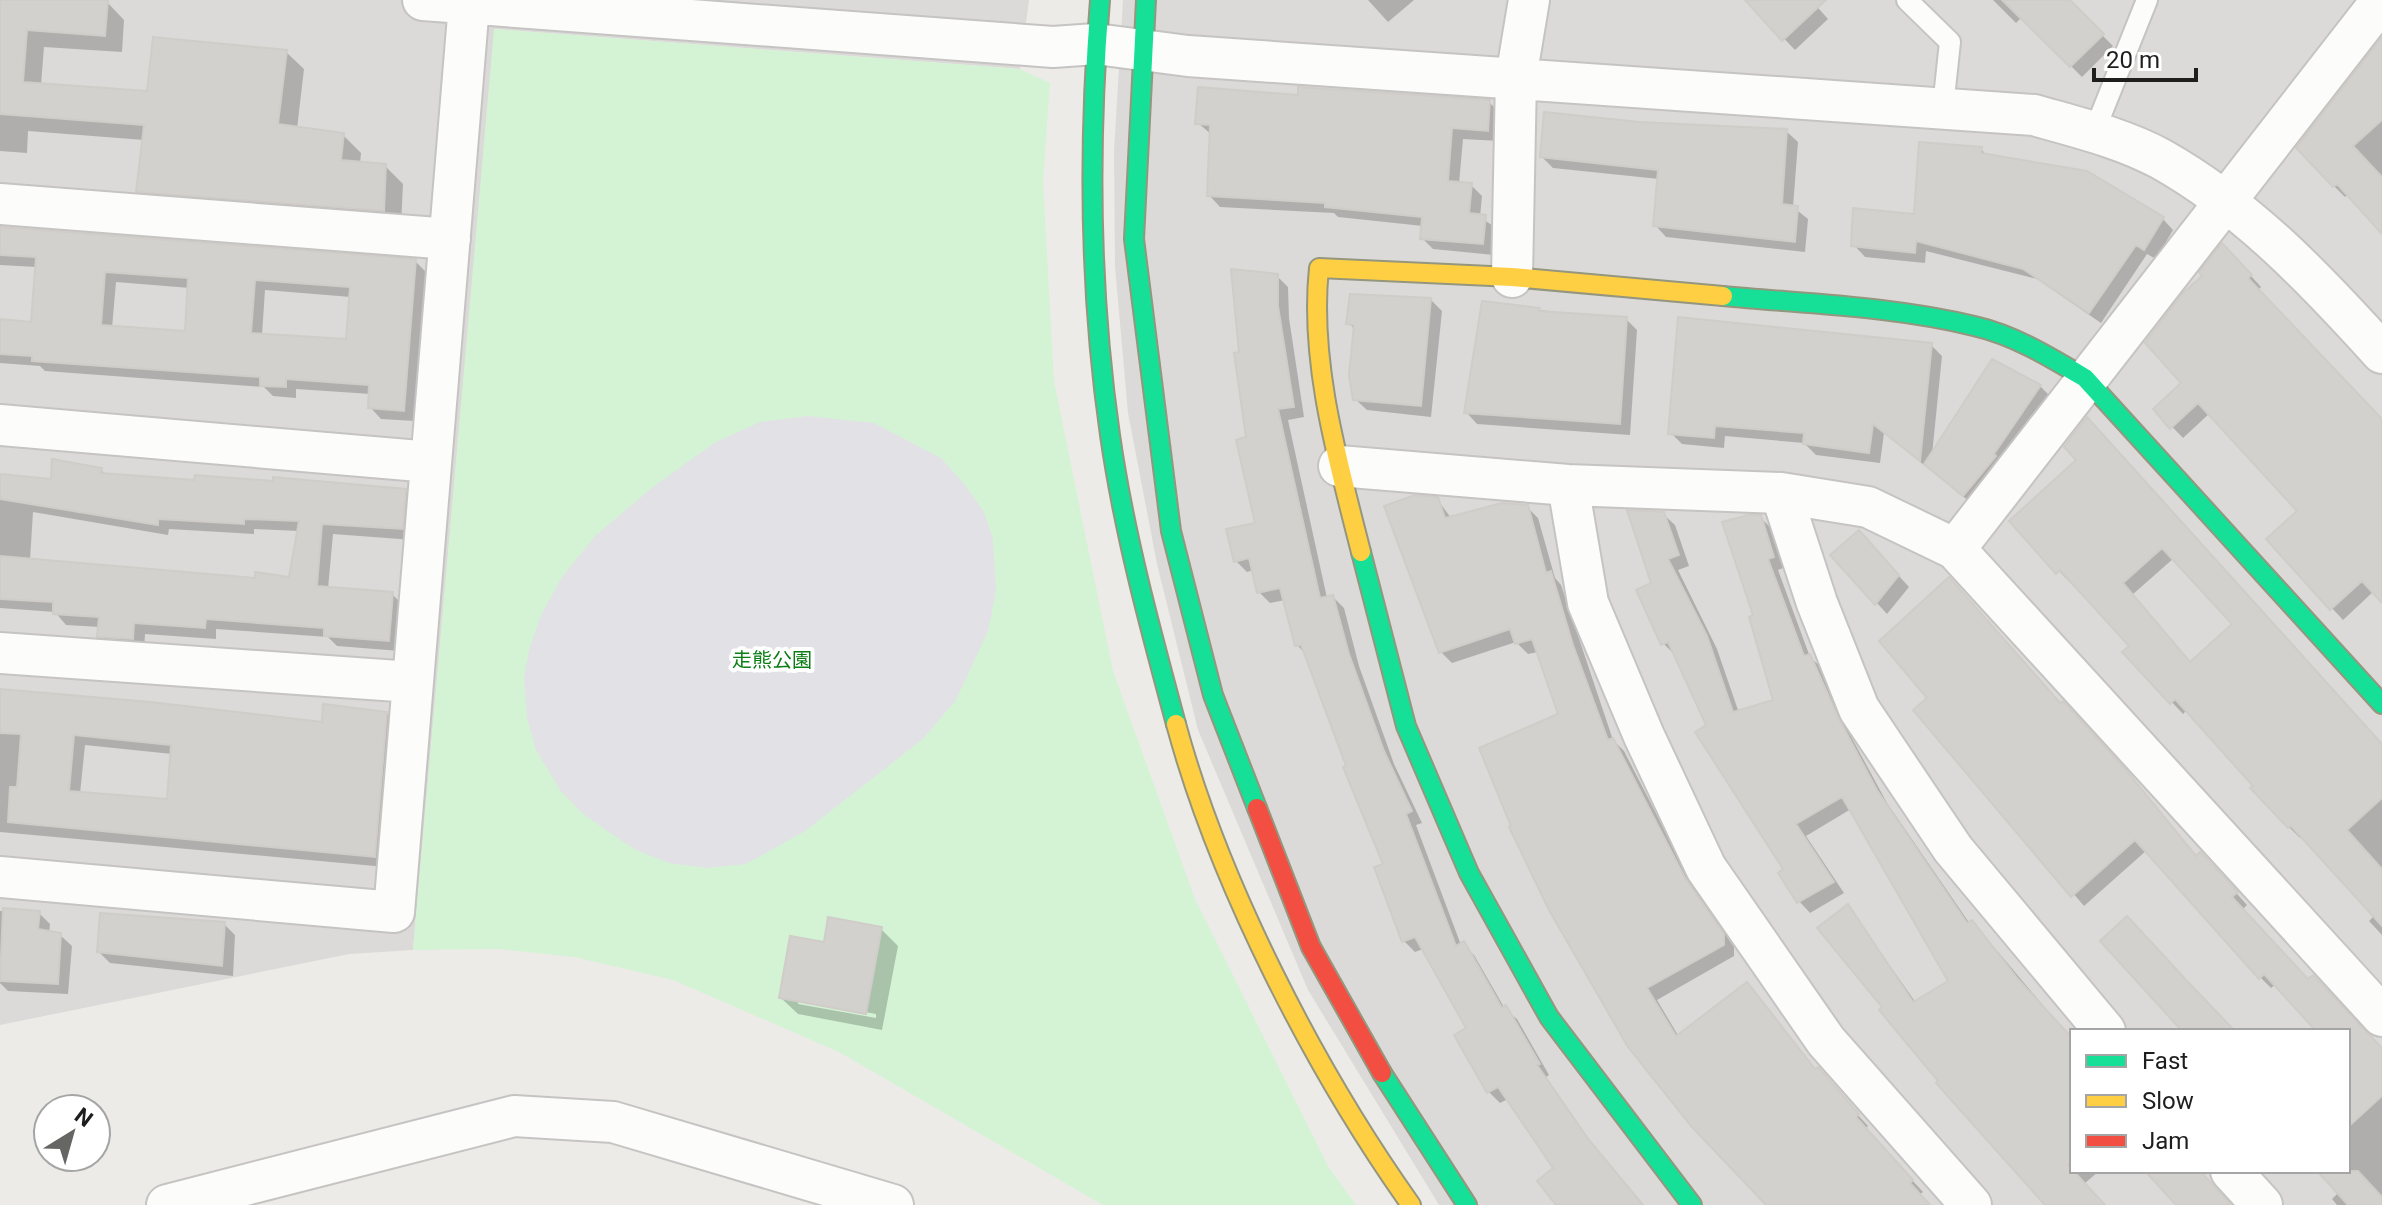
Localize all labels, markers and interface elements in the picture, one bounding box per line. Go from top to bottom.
scale bar [2094,32,2196,82]
text: 20 m [2106,46,2160,74]
park label: 走熊公園 [732,648,812,672]
legend [2070,1029,2350,1173]
text: Fast [2142,1047,2188,1075]
text: Slow [2142,1087,2194,1115]
north arrow [32,1093,112,1173]
text: N [70,1103,97,1132]
text: Jam [2142,1127,2189,1155]

